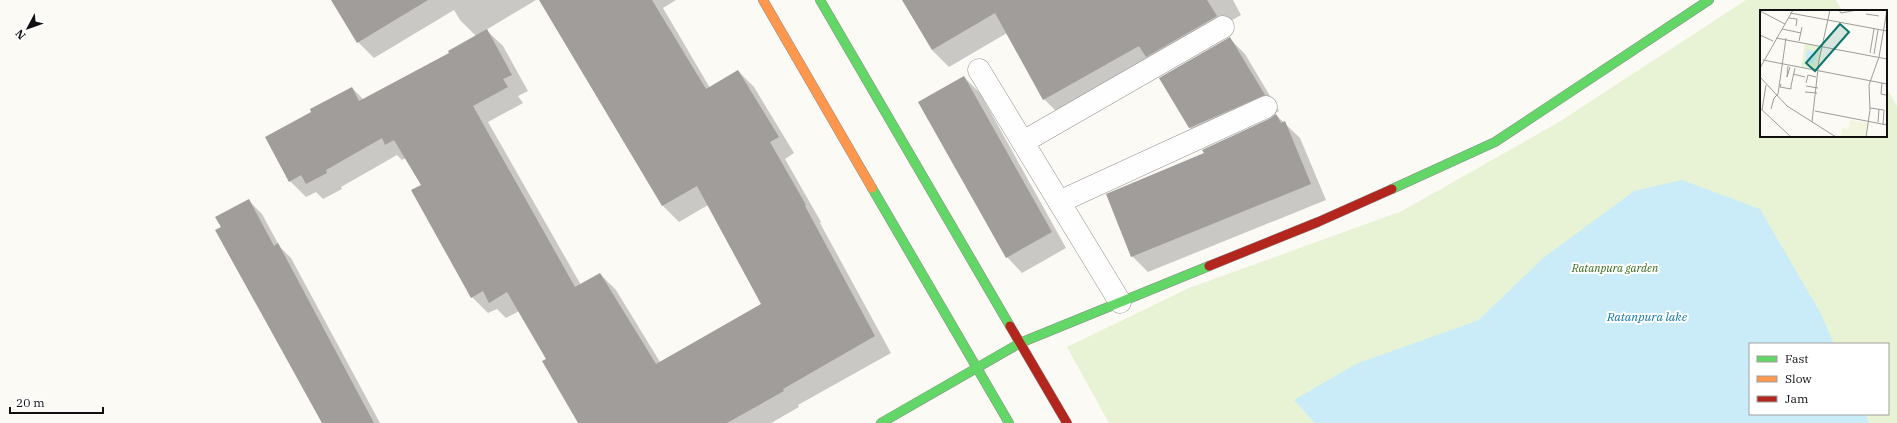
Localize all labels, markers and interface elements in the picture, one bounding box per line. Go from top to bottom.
north arrow [8,8,48,48]
inset map [1760,10,1887,137]
text: N [12,26,29,42]
park label: Ratanpura garden [1571,261,1659,275]
water label: Ratanpura lake [1606,309,1688,324]
legend [1749,343,1889,415]
text: Fast [1785,351,1809,366]
text: Slow [1785,371,1812,386]
scale bar [10,389,103,415]
text: Jam [1785,391,1809,406]
text: 20 m [16,395,45,410]

